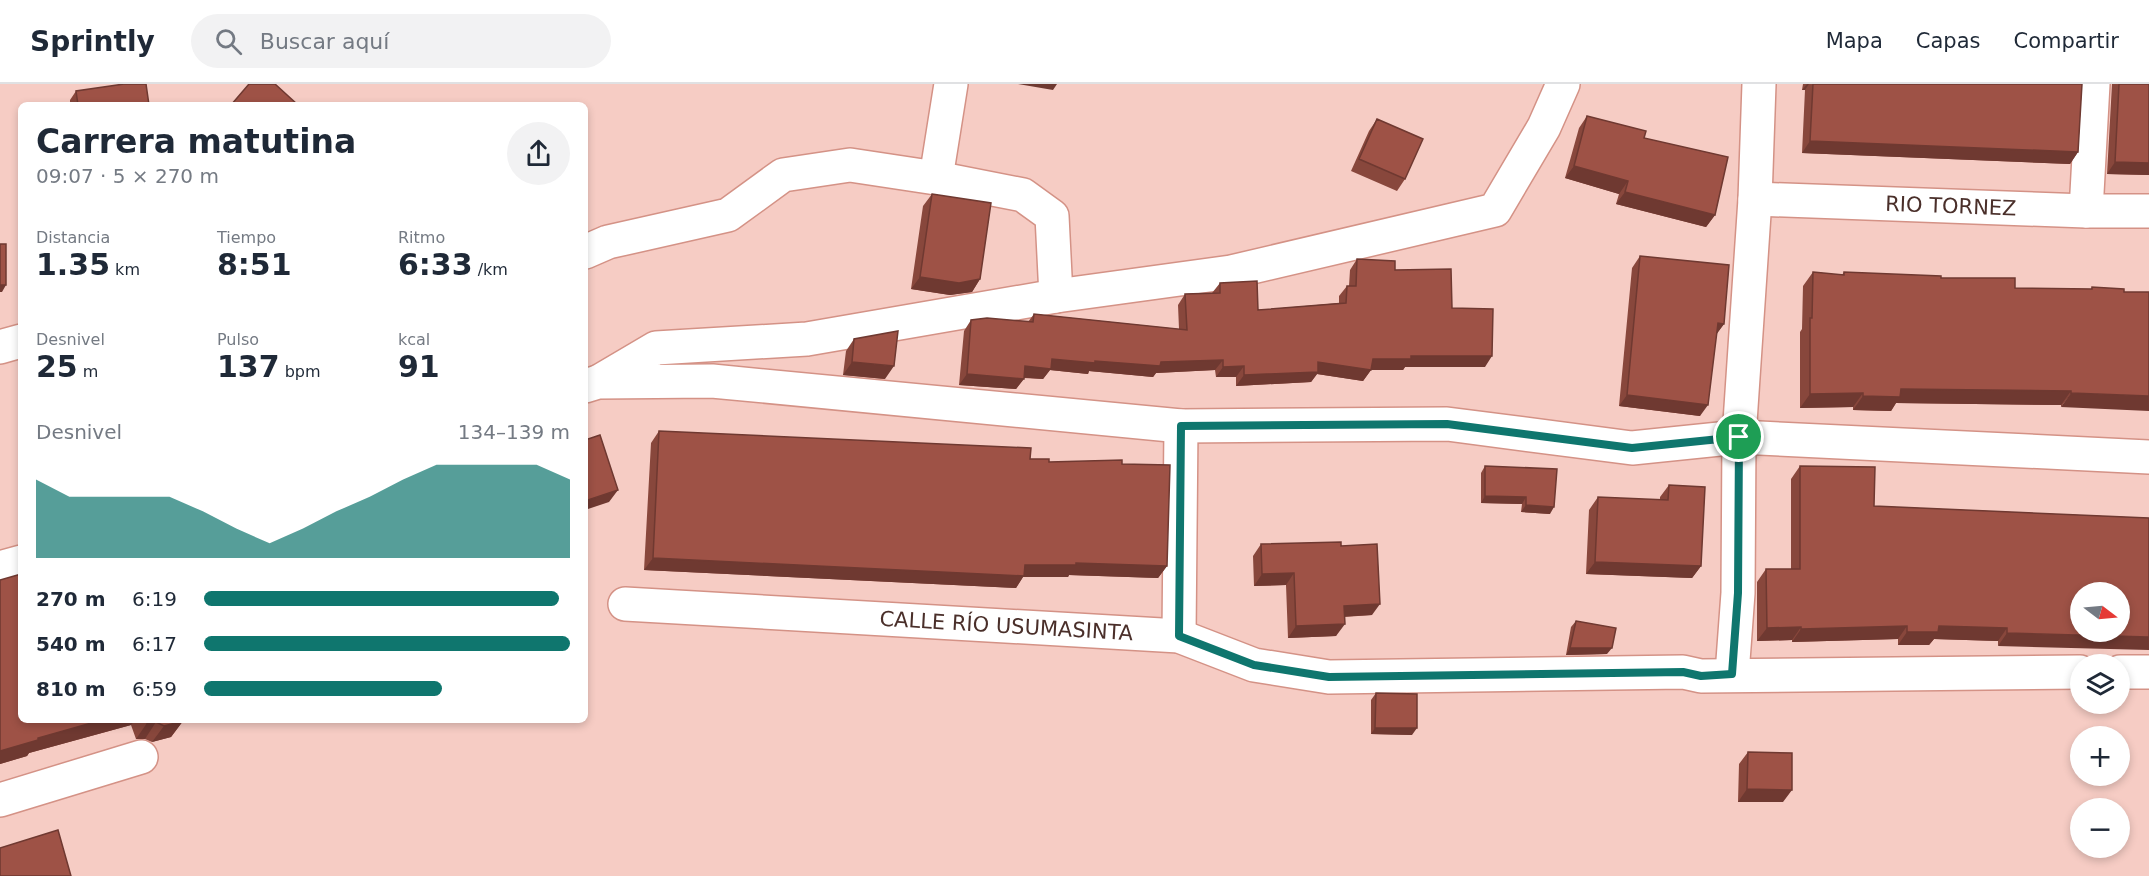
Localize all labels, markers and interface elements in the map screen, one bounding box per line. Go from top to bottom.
search box [191,14,611,68]
text: Sprintly [30,25,155,58]
icon: search [212,25,245,58]
text: Buscar aquí [260,29,389,54]
text: Mapa [1826,29,1883,53]
text: Capas [1916,29,1980,53]
text: Compartir [2013,29,2119,53]
text: Carrera matutina [36,122,356,161]
button: share [507,122,570,185]
text: 09:07 · 5 × 270 m [36,164,219,188]
street label: RIO TORNEZ [1885,192,2017,220]
text: Distancia [36,228,110,247]
text: Tiempo [217,228,276,247]
text: Ritmo [398,228,445,247]
text: 1.35 [36,247,110,282]
text: 8:51 [217,247,292,282]
text: 6:33 [398,247,473,282]
text: km [110,260,140,279]
text: /km [473,260,508,279]
text: Desnivel [36,330,105,349]
text: Pulso [217,330,259,349]
text: kcal [398,330,430,349]
text: 25 [36,349,78,384]
text: 137 [217,349,280,384]
text: 91 [398,349,440,384]
text: m [78,362,98,381]
text: bpm [280,362,321,381]
pin [1713,411,1764,462]
text: Desnivel [36,420,122,444]
text: 134–139 m [458,420,570,444]
icon: arrive [1722,420,1755,453]
north arrow [2070,582,2130,642]
map controls [2070,582,2130,858]
text: 270 m [36,587,106,611]
text: 6:19 [132,587,177,611]
street label: CALLE RÍO USUMASINTA [879,607,1134,645]
text: 540 m [36,632,106,656]
text: 6:17 [132,632,177,656]
button: layers [2070,654,2130,714]
text: 810 m [36,677,106,701]
text: 6:59 [132,677,177,701]
button: + [2070,726,2130,786]
button: − [2070,798,2130,858]

